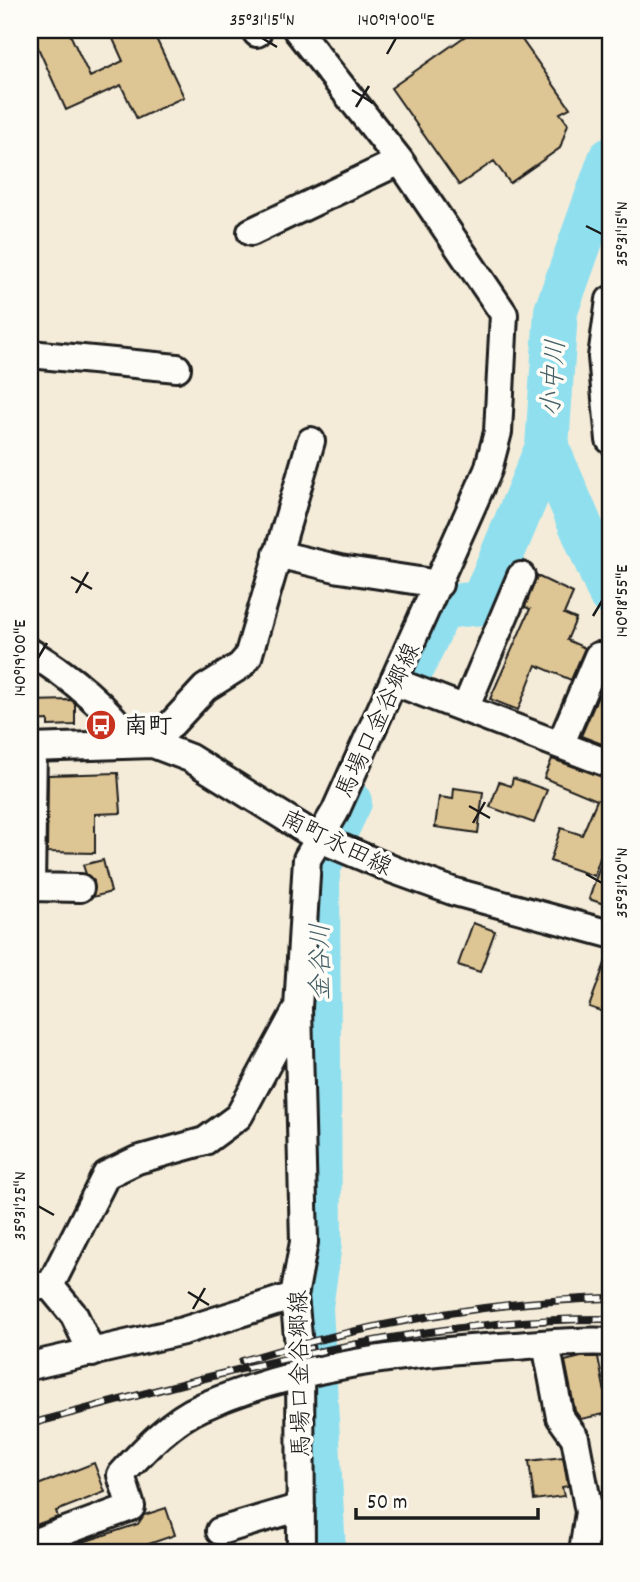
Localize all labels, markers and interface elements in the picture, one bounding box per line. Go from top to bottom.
text: 35°31'15"N [229,9,295,34]
text: 140°19'00"E [358,9,434,34]
text: 35°31'15"N [611,201,636,267]
water label: 小中川 [534,338,577,418]
text: 140°18'55"E [611,565,636,637]
text: 140°19'00"E [9,620,34,696]
street label: 馬場口金谷郷線 [329,638,431,805]
bus stop icon: 南町 [84,708,118,742]
place label: 南町 [124,711,172,745]
street label: 南町永田線 [274,803,397,886]
text: 35°31'20"N [611,848,636,918]
water label: 金谷川 [304,923,341,1001]
text: 35°31'25"N [9,1171,34,1241]
street label: 馬場口金谷郷線 [284,1290,320,1458]
scale bar [356,1477,538,1521]
text: 50 m [367,1489,407,1519]

